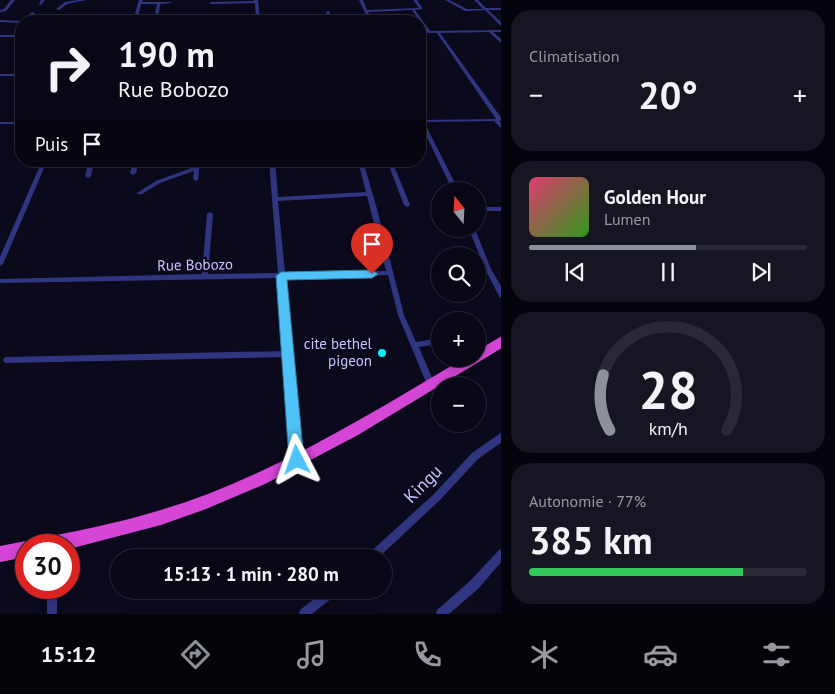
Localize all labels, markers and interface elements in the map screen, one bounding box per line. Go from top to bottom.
text: 190 m [118,31,215,77]
icon: right [35,35,100,100]
text: Climatisation [529,46,619,66]
text: 20° [638,70,698,119]
text: Rue Bobozo [118,75,229,103]
text: − [529,76,543,113]
text: + [793,76,807,113]
icon: arrive [78,130,106,158]
text: Puis [35,132,68,156]
north arrow [431,182,486,238]
map controls [431,182,486,432]
text: Golden Hour [604,185,706,209]
text: Lumen [604,209,650,229]
pin [351,223,393,274]
icon: arrive [358,230,386,258]
button: search [431,247,486,302]
street label: Rue Bobozo [157,254,233,275]
icon: previous [561,258,589,286]
icon: pause [654,258,682,286]
icon: next [747,258,775,286]
button: + [431,312,486,367]
place label: cite bethel pigeon [304,334,373,370]
marker: cite bethel pigeon [376,347,388,359]
text: 28 [639,356,697,423]
button: − [431,377,486,432]
text: km/h [648,417,688,440]
position arrow [270,433,322,485]
street label: Kingu [399,460,447,508]
text: Autonomie · 77% [529,491,646,511]
text: 385 km [529,515,653,564]
speed limit sign: 30 [15,534,80,599]
text: 15:13 · 1 min · 280 m [163,562,339,586]
icon: directions [178,637,213,672]
icon: music [294,637,329,672]
icon: phone [410,637,445,672]
icon: climate [527,637,562,672]
icon: car [643,637,678,672]
icon: filters [759,637,794,672]
text: 15:12 [41,640,96,668]

